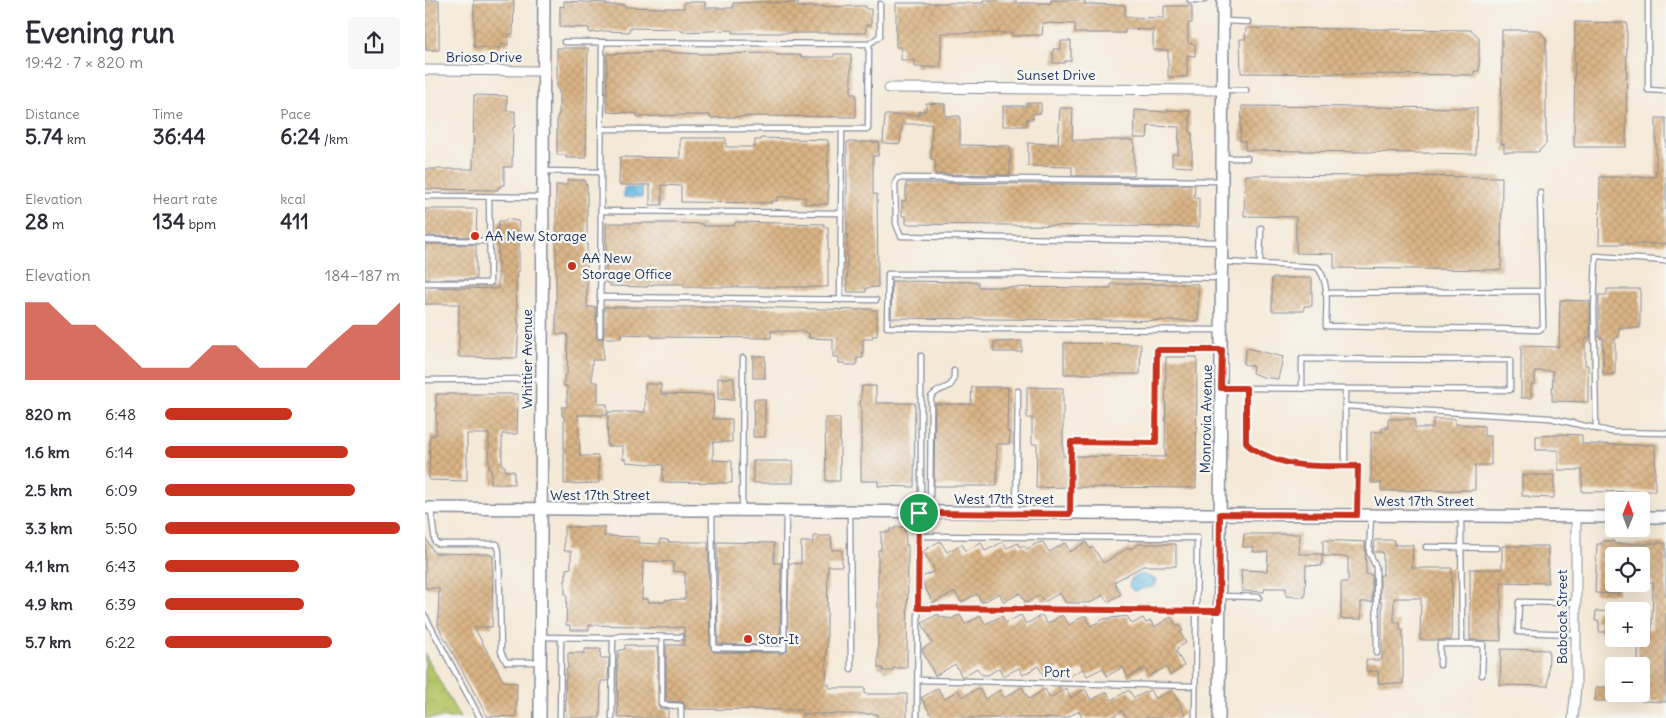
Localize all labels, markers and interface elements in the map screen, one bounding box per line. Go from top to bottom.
text: Evening run [25,15,175,51]
button: share [348,17,400,69]
street label: Brioso Drive [446,48,522,66]
text: 19:42 · 7 × 820 m [25,52,143,72]
street label: Sunset Drive [1016,66,1096,84]
text: Distance [25,105,80,123]
text: Time [153,105,183,123]
text: Pace [280,105,311,123]
text: 5.74 [25,123,63,150]
text: 36:44 [153,123,206,150]
text: 6:24 [280,123,321,150]
text: km [63,130,86,148]
text: /km [321,130,348,148]
text: Elevation [25,190,82,208]
text: Heart rate [153,190,218,208]
text: kcal [280,190,306,208]
text: 28 [25,208,49,235]
text: 134 [153,208,185,235]
text: 411 [280,208,309,235]
text: m [49,215,64,233]
text: bpm [185,215,216,233]
place label: AA New Storage [485,227,587,245]
marker: AA New Storage [469,230,481,242]
place label: AA New Storage Office [582,249,672,283]
marker: AA New Storage Office [566,260,578,272]
text: Elevation [25,265,91,285]
text: 184–187 m [325,265,400,285]
street label: Whittier Avenue [518,309,536,409]
street label: Monrovia Avenue [1196,364,1216,474]
text: 820 m [25,404,71,424]
text: 6:48 [105,404,136,424]
text: 1.6 km [25,442,70,462]
text: 6:14 [105,442,133,462]
text: 2.5 km [25,480,72,500]
text: 6:09 [105,480,138,500]
street label: West 17th Street [550,486,650,504]
street label: West 17th Street [954,490,1054,508]
pin [898,492,940,534]
street label: West 17th Street [1374,492,1474,510]
north arrow [1605,492,1650,538]
map controls [1605,492,1650,702]
icon: arrive [905,499,933,527]
text: 3.3 km [25,518,73,538]
text: 5:50 [105,518,138,538]
button: locate [1605,547,1650,592]
text: 4.1 km [25,556,69,576]
text: 6:43 [105,556,136,576]
street label: Babcock Street [1553,569,1571,664]
text: 4.9 km [25,594,73,614]
text: 6:39 [105,594,136,614]
button: + [1605,602,1650,647]
place label: Stor-It [758,630,799,648]
text: 5.7 km [25,632,71,652]
text: 6:22 [105,632,135,652]
marker: Stor-It [742,633,754,645]
button: − [1605,657,1650,702]
street label: Port [1044,663,1071,681]

